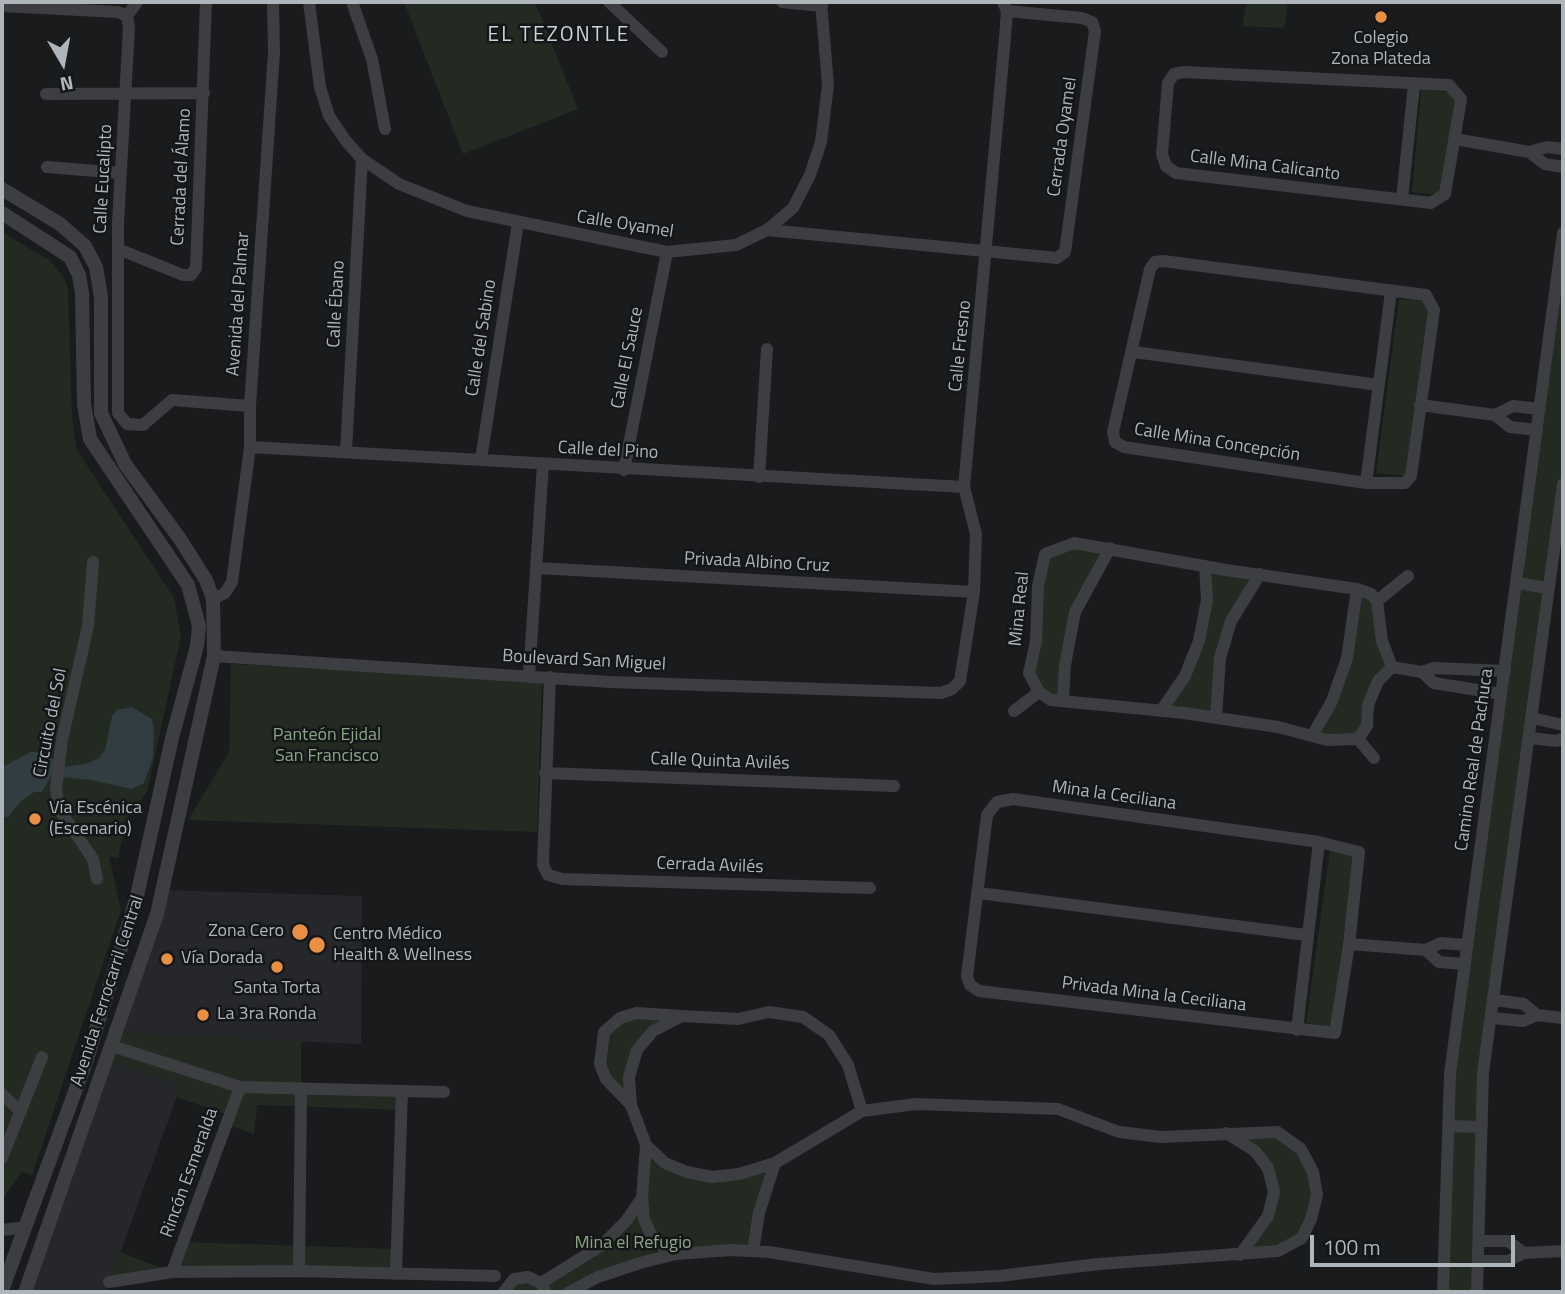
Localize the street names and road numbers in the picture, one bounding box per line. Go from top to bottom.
street label: Cerrada Oyamel [1044,76,1082,198]
street label: Cerrada del Álamo [168,108,196,246]
street label: Calle Eucalipto [90,124,118,234]
street label: Calle Mina Calicanto [1189,146,1341,186]
street label: Calle Oyamel [575,207,675,243]
street label: Avenida del Palmar [223,231,255,377]
street label: Calle Ébano [324,260,350,348]
street label: Calle del Sabino [462,278,502,398]
street label: Calle Fresno [945,299,977,393]
street label: Calle El Sauce [608,305,648,411]
street label: Calle Mina Concepción [1132,419,1302,467]
street label: Calle del Pino [557,438,659,464]
street label: Privada Albino Cruz [684,548,830,578]
street label: Mina Real [1005,571,1035,647]
street label: Boulevard San Miguel [502,646,666,676]
street label: Circuito del Sol [30,666,72,780]
street label: Camino Real de Pachuca [1451,667,1499,853]
street label: Calle Quinta Avilés [650,749,790,775]
street label: Mina la Ceciliana [1051,777,1177,815]
street label: Cerrada Avilés [656,853,764,879]
street label: Avenida Ferrocarril Central [67,893,149,1089]
street label: Privada Mina la Ceciliana [1060,973,1248,1017]
street label: Rincón Esmeralda [157,1105,223,1241]

